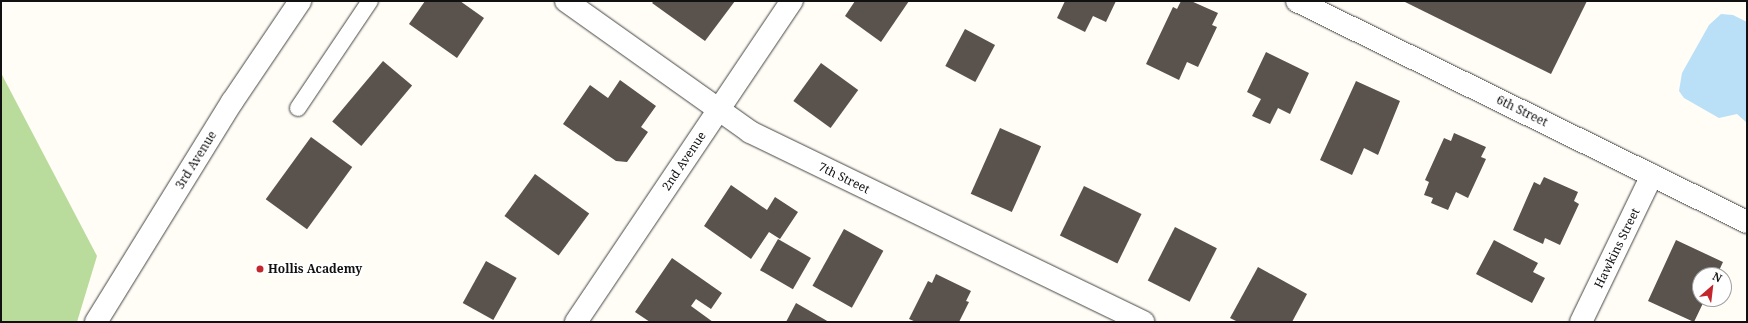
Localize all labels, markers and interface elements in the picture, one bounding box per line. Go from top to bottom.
street label: 6th Street [1494,92,1550,130]
street label: 3rd Avenue [172,128,220,192]
street label: 2nd Avenue [659,129,709,193]
street label: 7th Street [816,159,872,197]
street label: Hawkins Street [1591,206,1643,290]
place label: Hollis Academy [268,262,362,276]
marker: Hollis Academy [255,264,265,274]
north arrow [1692,267,1732,307]
text: N [1710,268,1725,286]

